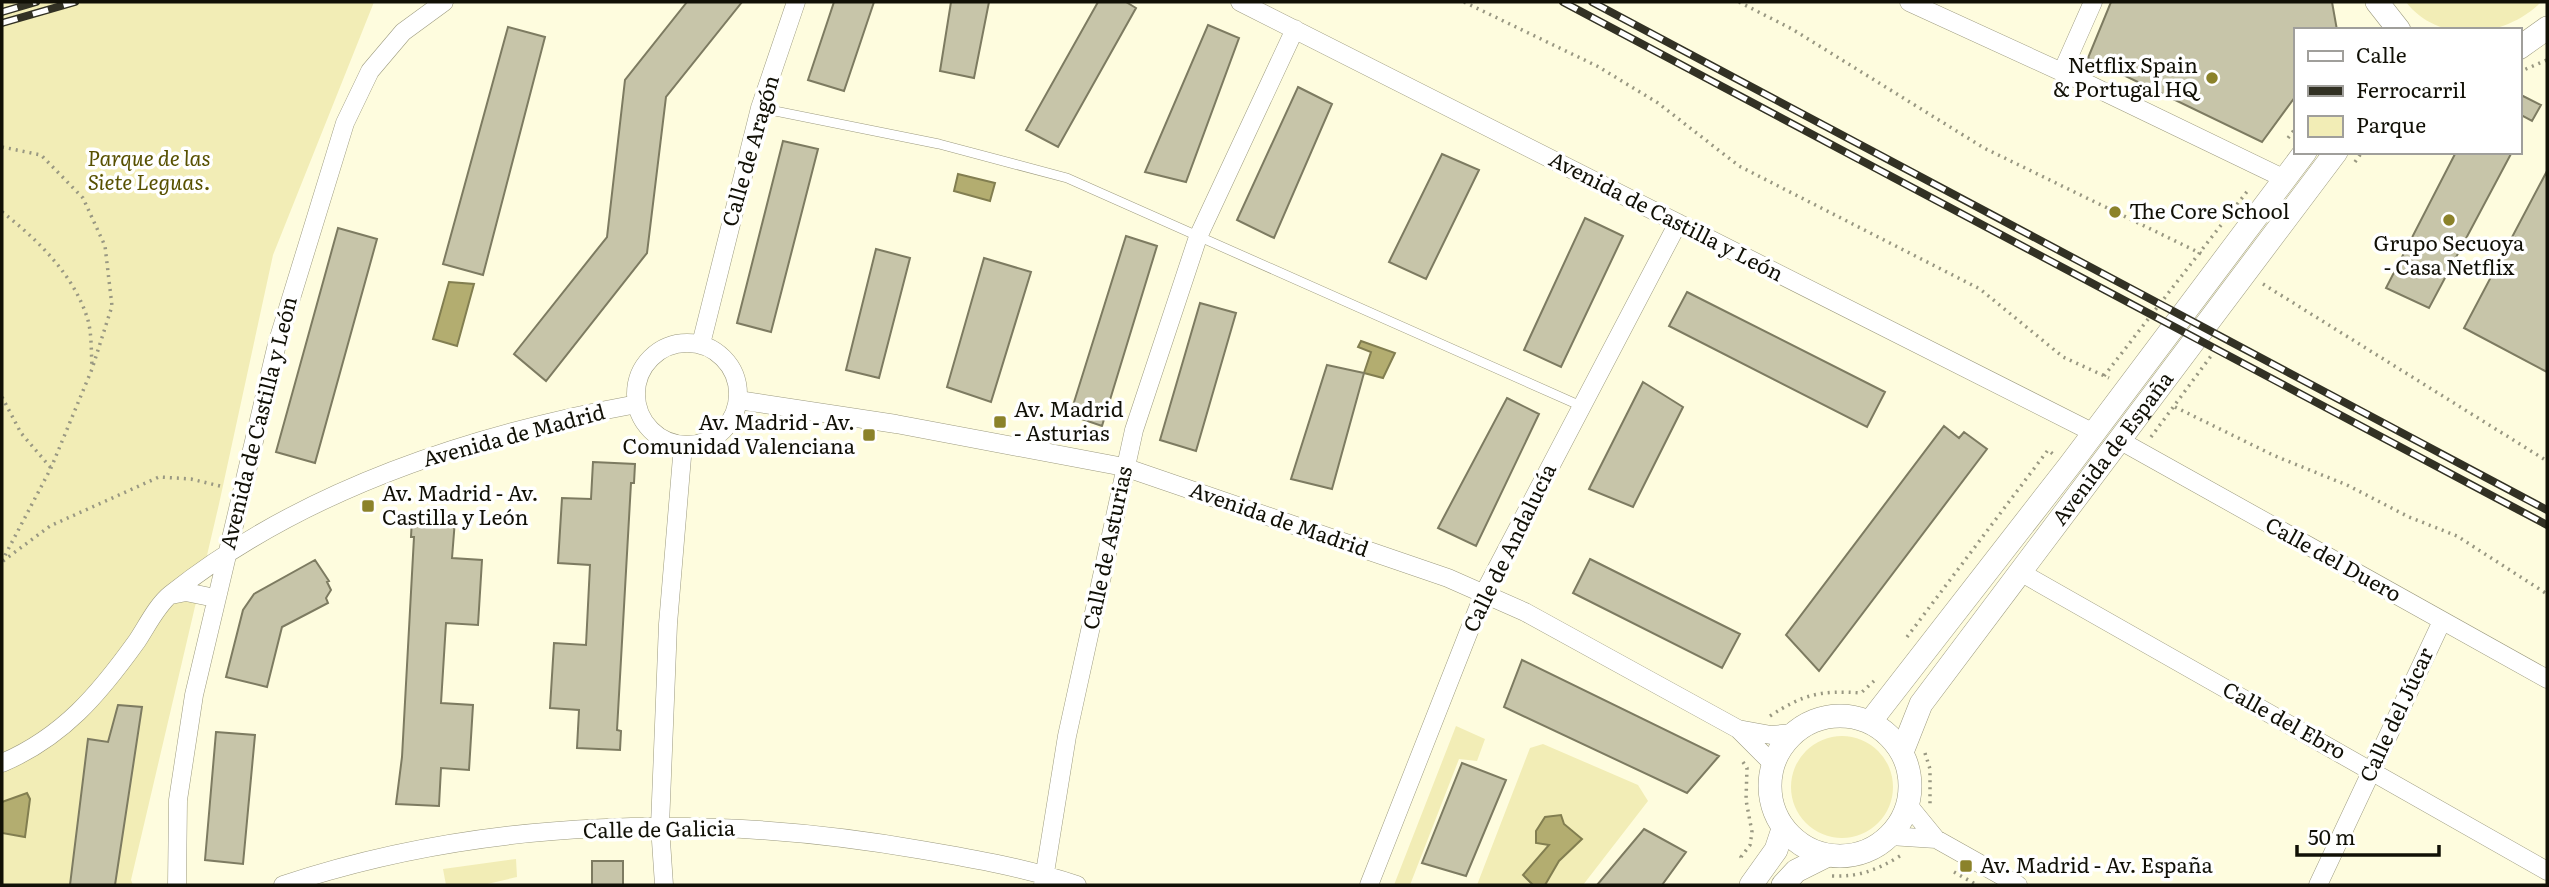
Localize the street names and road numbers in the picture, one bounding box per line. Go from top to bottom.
street label: Calle de Aragón [712,71,785,230]
street label: Avenida de Castilla y León [1544,142,1790,288]
street label: Avenida de Castilla y León [210,293,303,552]
street label: Avenida de España [2043,363,2179,531]
street label: Avenida de Madrid [419,394,608,473]
street label: Calle de Andalucía [1453,457,1562,637]
street label: Calle de Asturias [1073,463,1138,632]
street label: Avenida de Madrid [1186,472,1374,563]
street label: Calle del Duero [2261,508,2408,608]
street label: Calle del Júcar [2350,642,2439,786]
street label: Calle del Ebro [2218,672,2353,766]
street label: Calle de Galicia [582,811,736,844]

